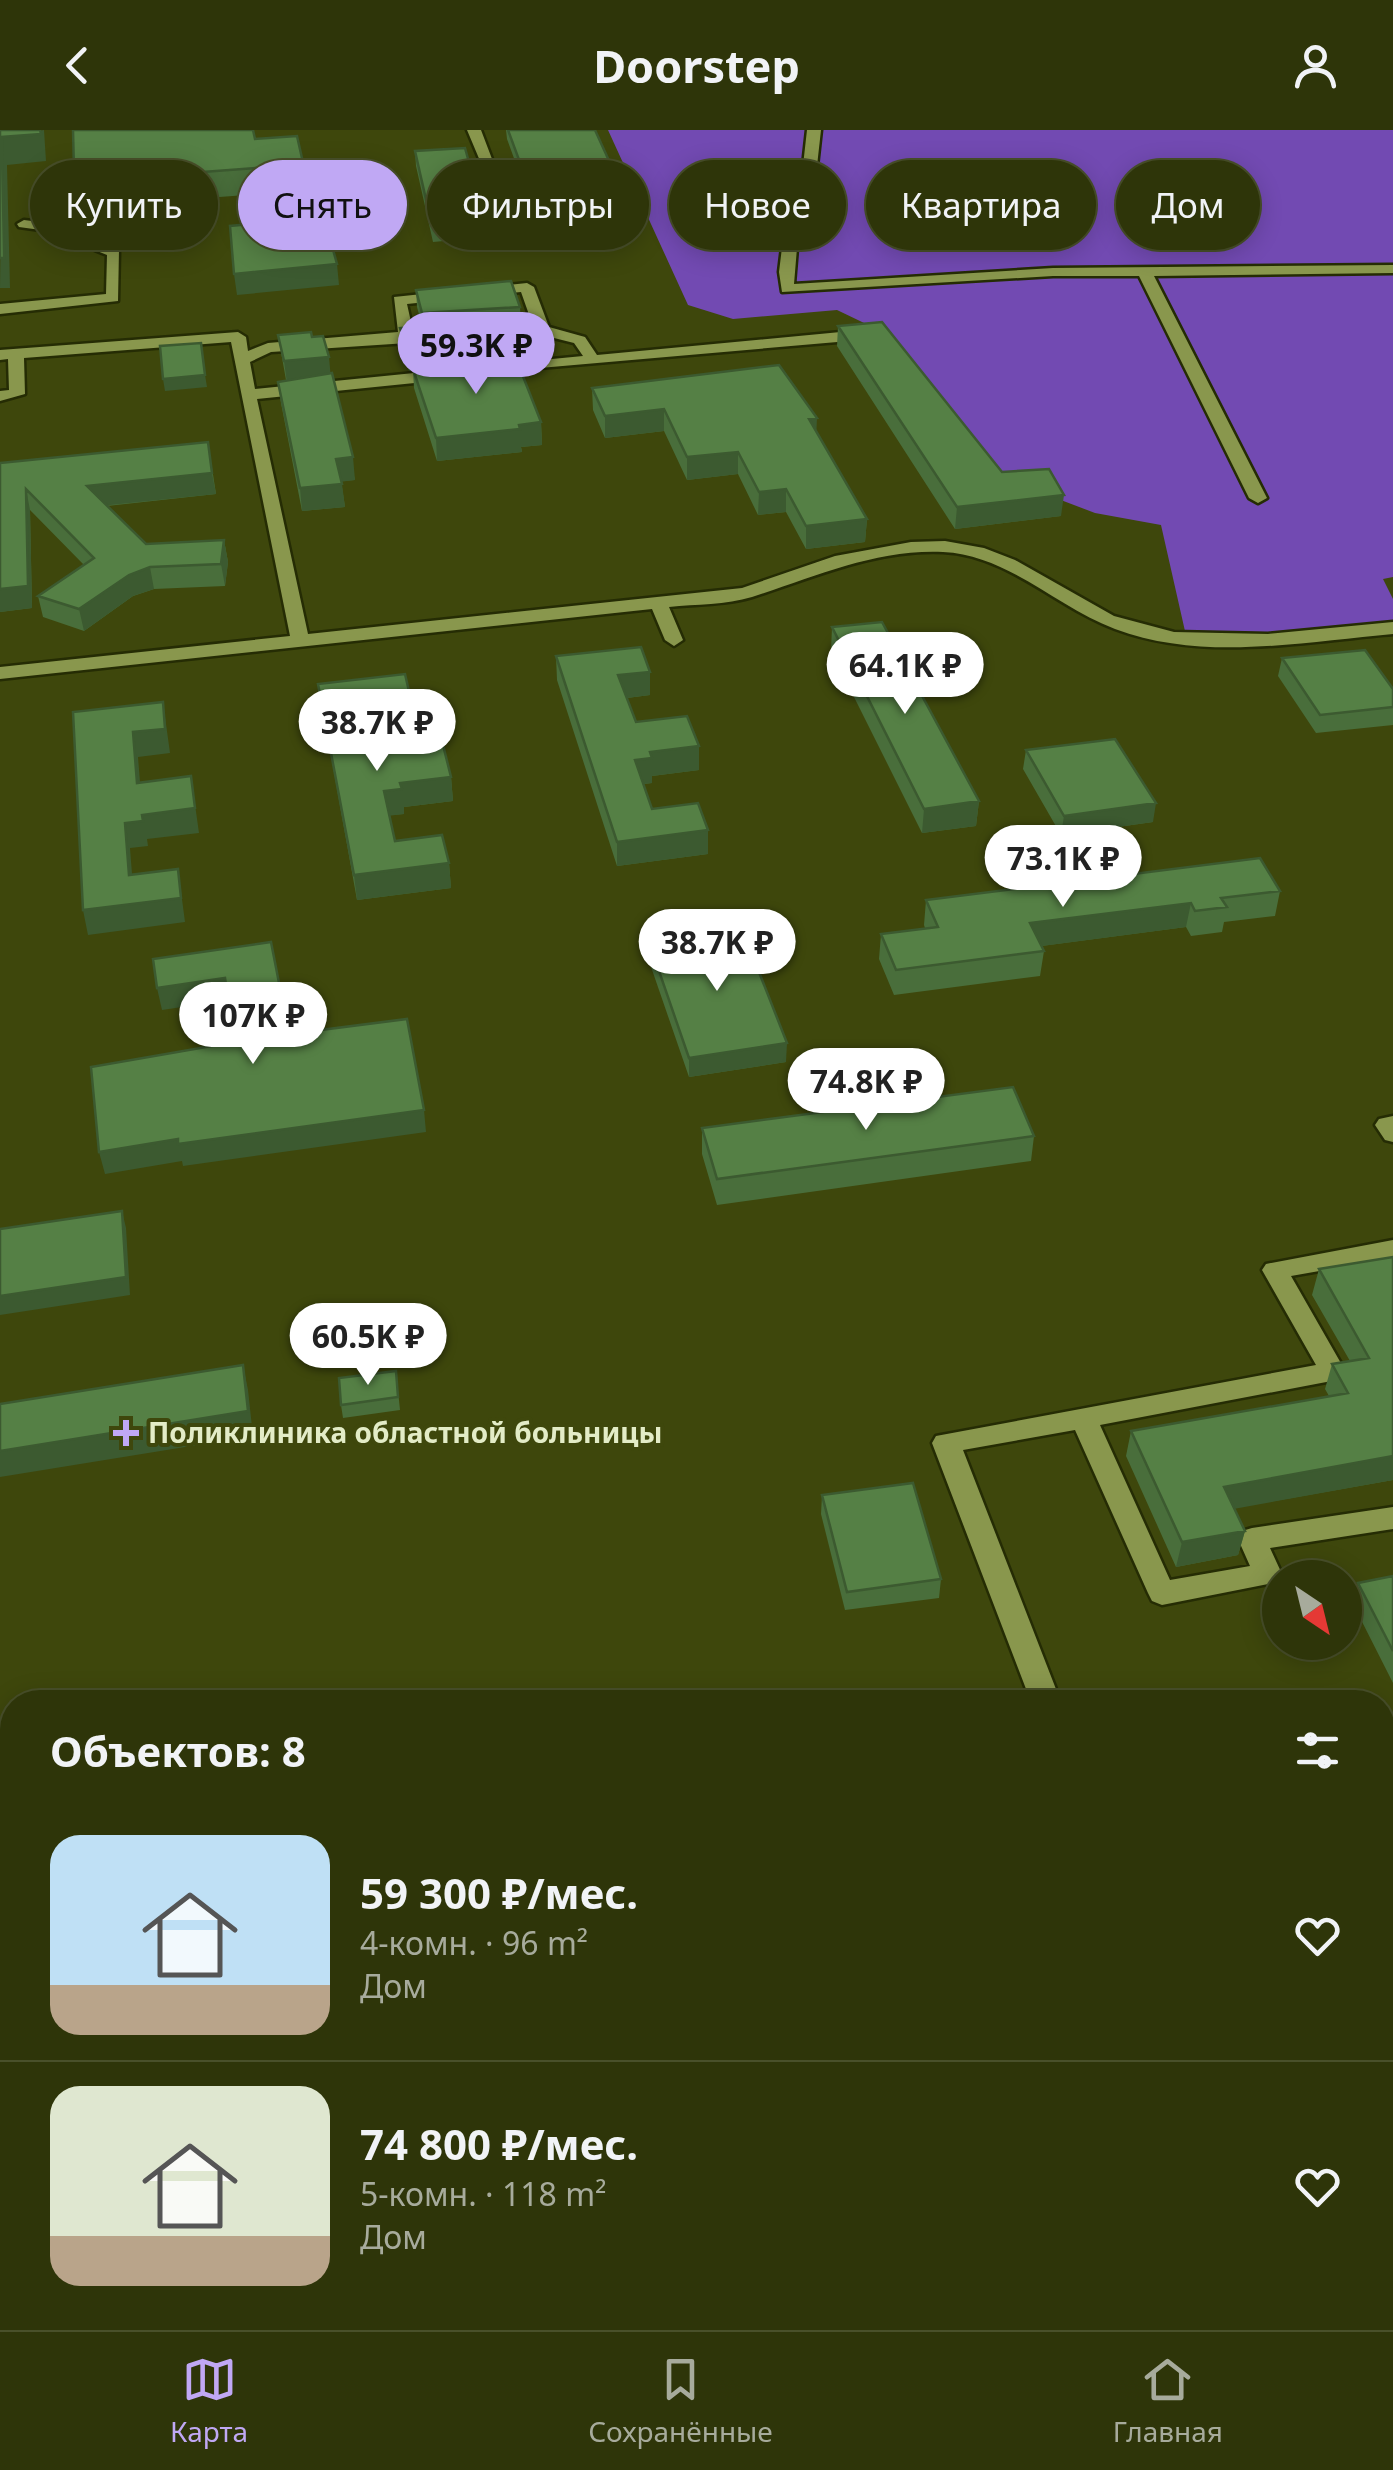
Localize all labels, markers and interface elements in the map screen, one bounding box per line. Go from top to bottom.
text: Doorstep [593,35,800,96]
icon: back [50,38,105,93]
icon: person [1288,38,1343,93]
chip: Купить [30,160,218,250]
chip: Снять [238,160,407,250]
chip: Фильтры [427,160,649,250]
chip: Новое [669,160,846,250]
chip: Квартира [866,160,1096,250]
chip: Дом [1116,160,1260,250]
pin: 59.3K ₽ [384,312,568,397]
text: 59.3K ₽ [420,323,532,366]
pin: 64.1K ₽ [813,632,997,717]
text: 64.1K ₽ [849,643,961,686]
pin: 38.7K ₽ [285,689,469,774]
text: 38.7K ₽ [321,700,433,743]
pin: 73.1K ₽ [971,825,1155,910]
text: 73.1K ₽ [1007,836,1119,879]
pin: 38.7K ₽ [625,909,809,994]
text: 38.7K ₽ [661,920,773,963]
pin: 107K ₽ [172,982,334,1067]
text: 107K ₽ [201,993,305,1036]
pin: 74.8K ₽ [774,1048,958,1133]
text: 74.8K ₽ [810,1059,922,1102]
pin: 60.5K ₽ [276,1303,460,1388]
text: 60.5K ₽ [312,1314,424,1357]
place label: Поликлиника областной больницы [148,1413,662,1451]
marker: Поликлиника областной больницы [113,1420,139,1446]
north arrow [1262,1560,1362,1660]
map controls [1262,1560,1362,1660]
text: Объектов: 8 [50,1722,306,1779]
icon: filters [1290,1723,1345,1778]
text: 59 300 ₽/мес. [360,1864,638,1921]
icon: home [130,1875,250,1995]
icon: heart [1290,1908,1345,1963]
text: 4-комн. · 96 m² [360,1921,588,1964]
text: Дом [360,1964,427,2007]
text: 74 800 ₽/мес. [360,2115,638,2172]
icon: home [130,2126,250,2246]
icon: heart [1290,2159,1345,2214]
text: 5-комн. · 118 m² [360,2172,606,2215]
text: Дом [360,2215,427,2258]
tab: Карта [170,2352,248,2450]
tab: Сохранённые [588,2352,773,2450]
tab: Главная [1113,2352,1223,2450]

